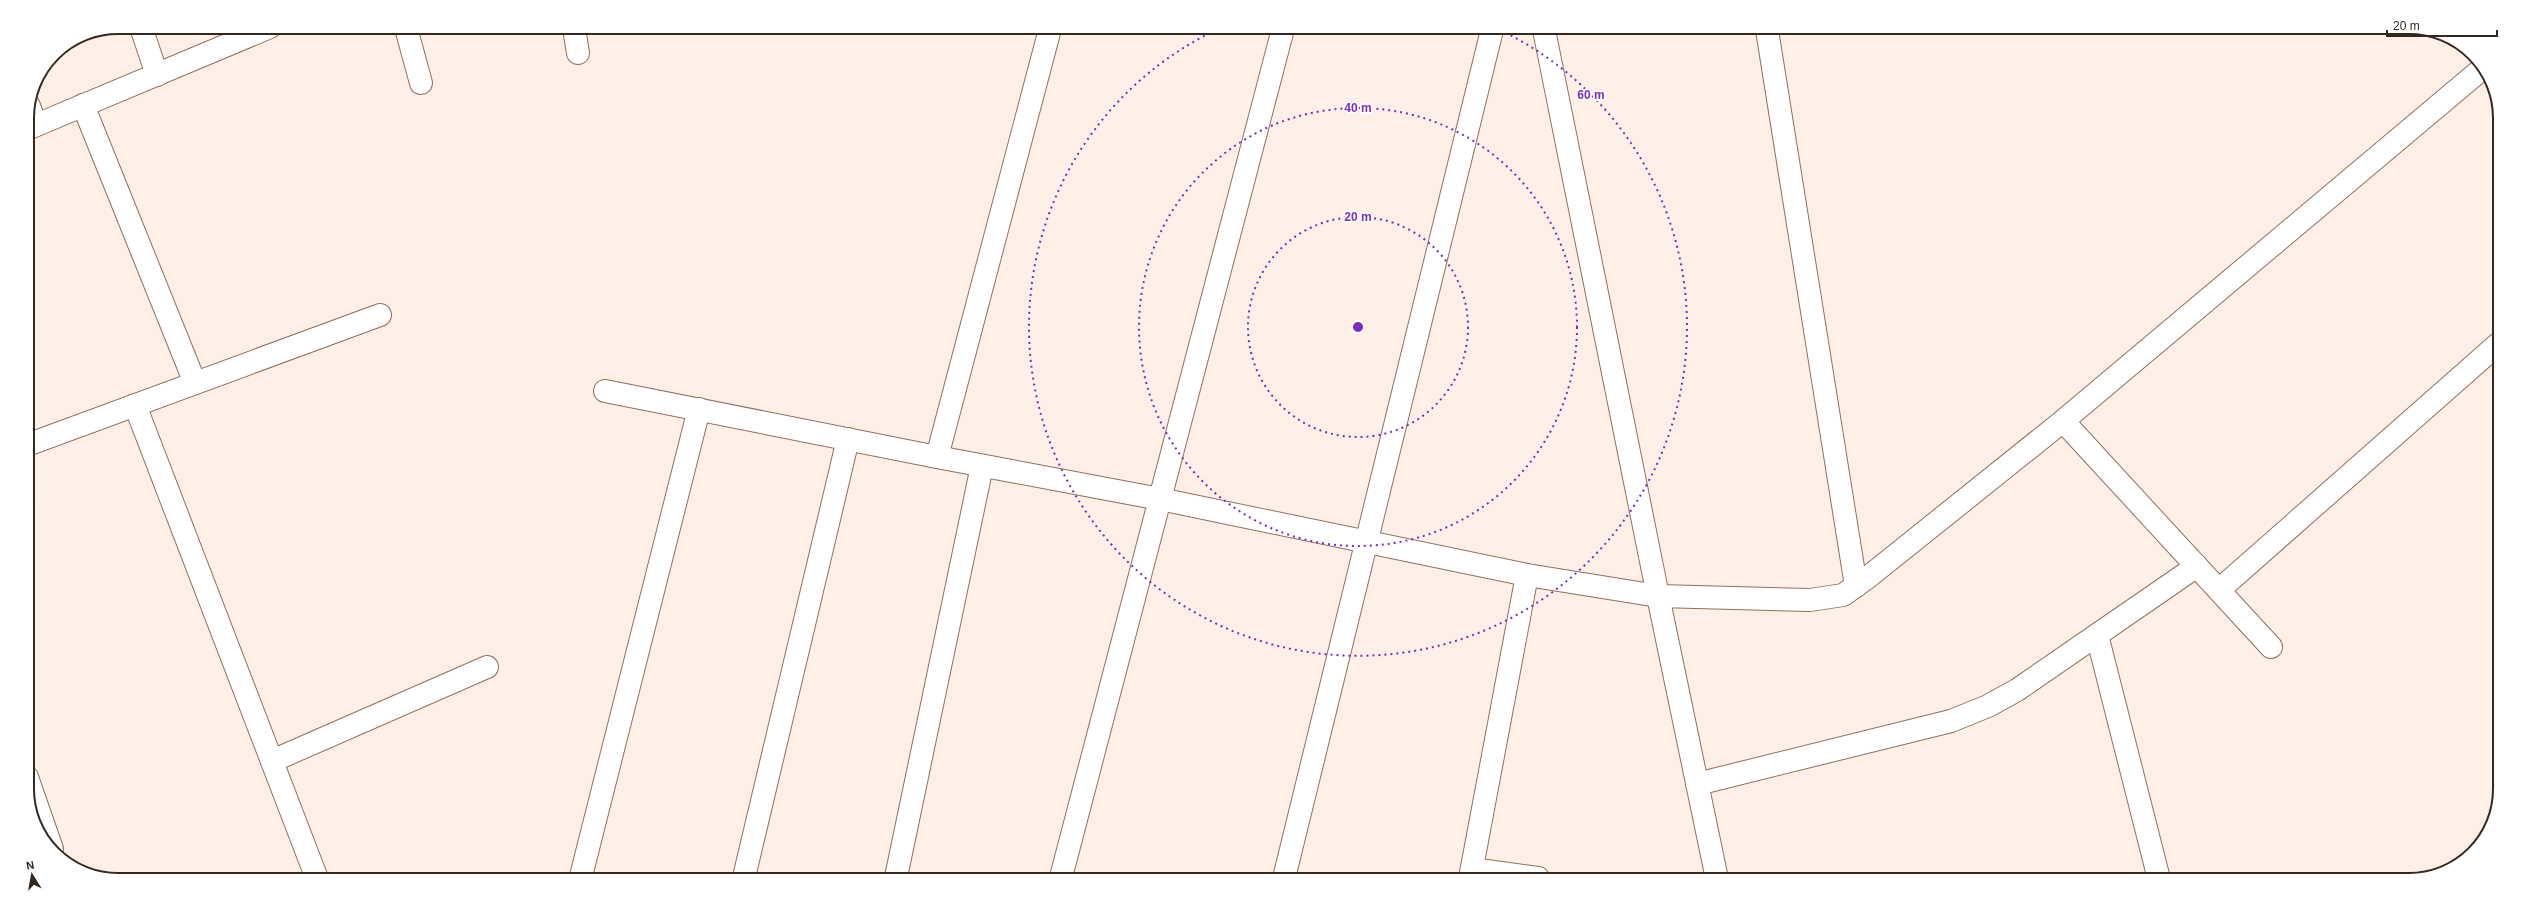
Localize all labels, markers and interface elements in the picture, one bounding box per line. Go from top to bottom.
scale bar [2387,12,2497,38]
text: 20 m [2393,19,2420,33]
text: 60 m [1577,88,1605,102]
text: 40 m [1344,101,1372,115]
text: 20 m [1344,210,1372,224]
centre of rings [1351,320,1365,334]
north arrow [12,855,52,895]
text: N [25,859,35,872]

